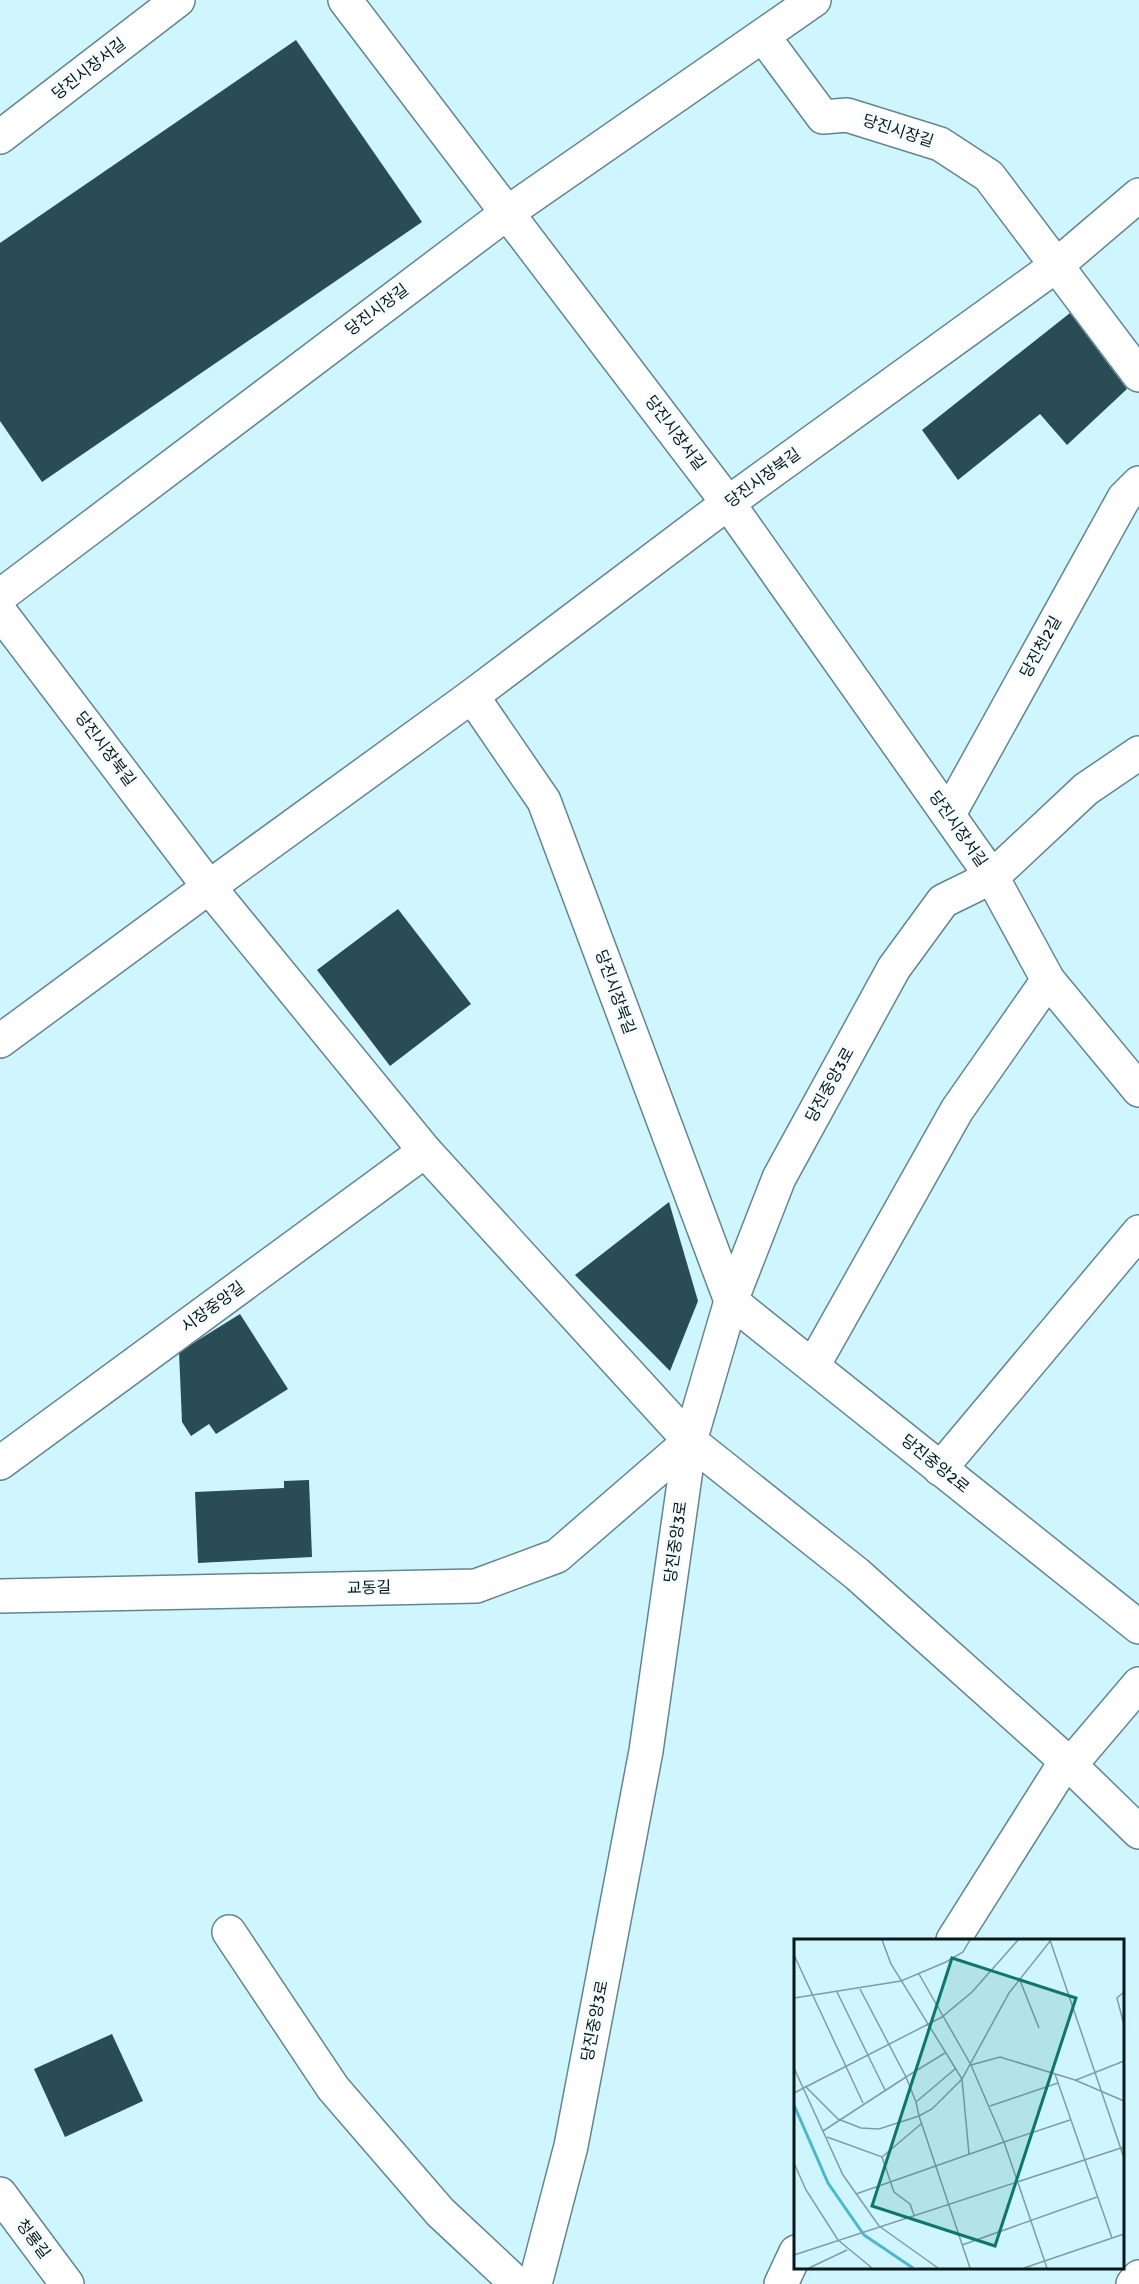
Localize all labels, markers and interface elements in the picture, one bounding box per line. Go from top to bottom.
street label: 당진시장서길 [48,34,130,104]
street label: 당진시장길 [860,110,936,152]
street label: 당진시장길 [342,280,412,340]
street label: 당진시장서길 [640,392,710,474]
street label: 당진시장북길 [721,444,805,512]
street label: 당진천2길 [1016,613,1066,681]
street label: 당진시장북길 [70,708,140,790]
street label: 당진시장서길 [924,787,992,871]
street label: 당진시장북길 [590,947,640,1037]
street label: 당진중앙3로 [801,1044,859,1126]
street label: 시장중앙길 [177,1277,249,1337]
street label: 당진중앙2로 [897,1430,973,1498]
street label: 당진중앙3로 [660,1500,692,1584]
street label: 교동길 [347,1578,391,1598]
inset map [794,1939,1124,2269]
street label: 당진중앙3로 [577,1978,613,2063]
street label: 청룡길 [12,2215,54,2263]

